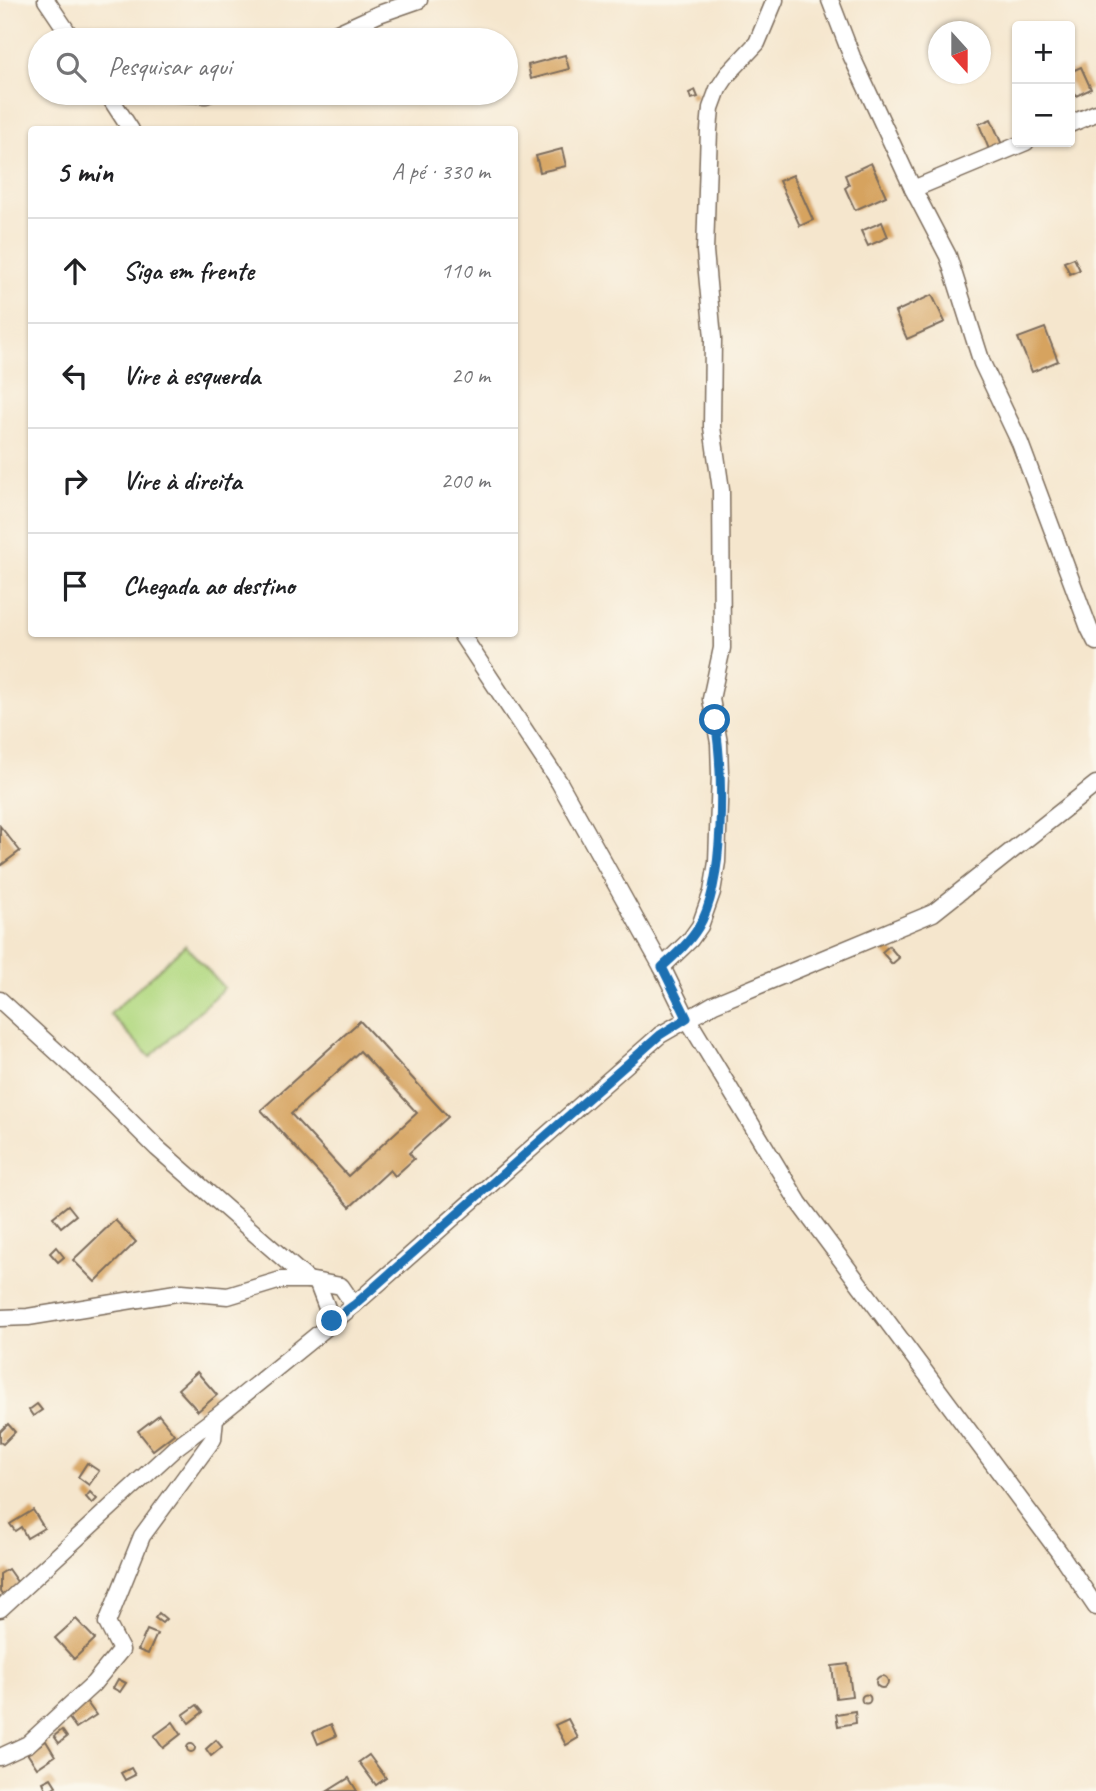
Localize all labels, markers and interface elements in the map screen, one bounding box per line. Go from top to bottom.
north arrow [928,21,991,84]
map controls [1012,21,1075,147]
button: + [1012,21,1075,84]
search box [28,28,518,105]
icon: search [52,48,90,86]
text: Pesquisar aqui [108,50,232,83]
button: − [1012,84,1075,147]
text: 5 min [56,153,113,191]
text: A pé · 330 m [392,157,490,186]
icon: ahead [56,252,94,290]
text: Siga em frente [123,254,254,287]
text: 110 m [441,256,490,285]
icon: left [56,357,94,395]
text: Vire à esquerda [123,359,260,392]
text: 20 m [451,361,490,390]
icon: right [56,462,94,500]
text: Vire à direita [123,464,242,497]
text: 200 m [441,466,490,495]
icon: arrive [56,567,94,605]
text: Chegada ao destino [123,569,295,602]
route start [699,704,730,735]
route end [316,1305,347,1336]

